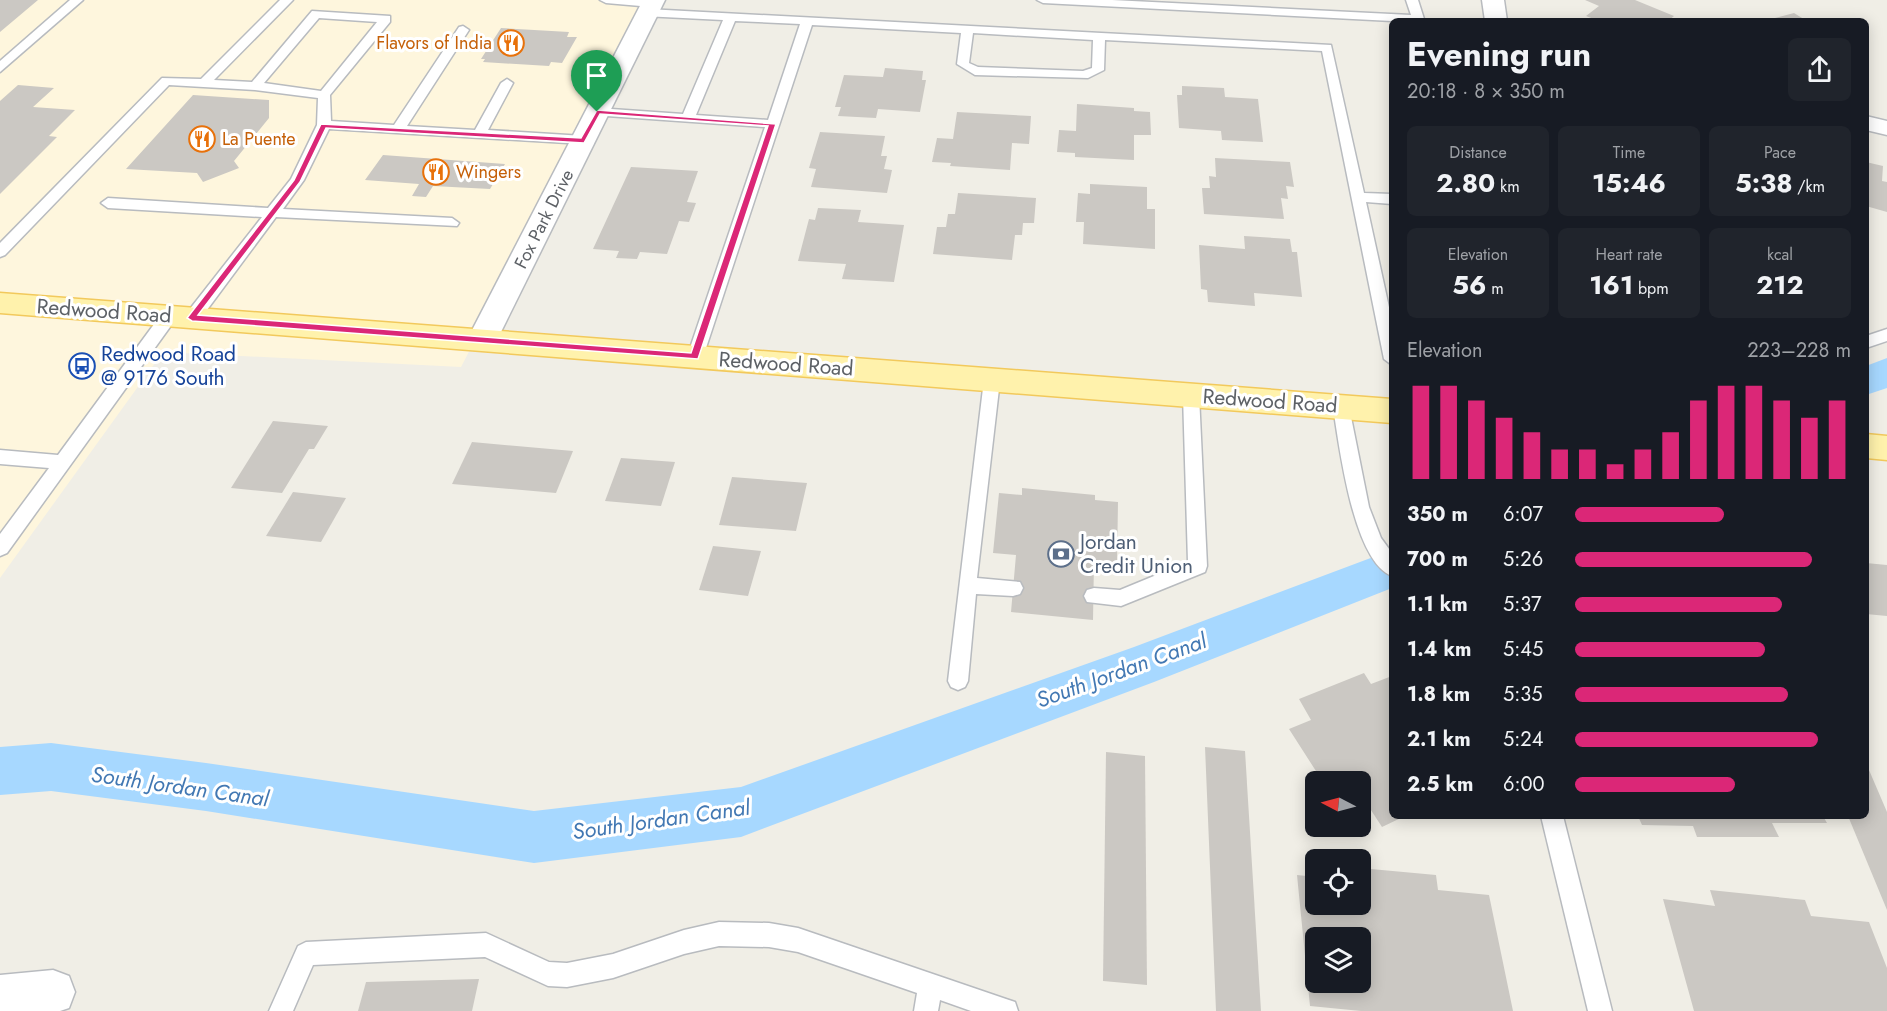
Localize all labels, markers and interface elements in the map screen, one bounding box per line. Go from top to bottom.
restaurant icon: Flavors of India [496,28,526,58]
place label: Flavors of India [376,30,492,56]
text: Evening run [1407,31,1591,78]
button: share [1788,38,1851,101]
pin [571,50,622,112]
icon: arrive [580,59,613,92]
text: 20:18 · 8 × 350 m [1407,77,1565,106]
restaurant icon: La Puente [187,124,217,154]
place label: La Puente [222,126,295,152]
text: Distance [1449,141,1507,164]
text: Time [1613,141,1645,164]
text: Pace [1764,141,1796,164]
restaurant icon: Wingers [421,157,451,187]
place label: Wingers [456,159,521,185]
text: 2.80 [1436,164,1495,202]
text: 15:46 [1592,164,1666,202]
text: 5:38 [1735,164,1793,202]
street label: Fox Park Drive [508,165,580,273]
text: km [1495,175,1520,198]
text: /km [1793,175,1825,198]
text: Elevation [1448,243,1508,266]
text: Heart rate [1596,243,1662,266]
text: kcal [1767,243,1793,266]
text: 56 [1452,266,1486,304]
text: 161 [1589,266,1633,304]
text: 212 [1756,266,1804,304]
text: m [1486,277,1504,300]
text: bpm [1633,277,1669,300]
street label: Redwood Road [36,291,172,331]
text: Elevation [1407,336,1482,365]
text: 223–228 m [1747,336,1851,365]
place label: Redwood Road @ 9176 South [101,339,236,393]
street label: Redwood Road [718,344,854,384]
bus stop icon: Redwood Road @ 9176 South [67,351,97,381]
street label: Redwood Road [1202,381,1338,421]
text: 350 m [1407,500,1468,529]
text: 6:07 [1503,500,1543,529]
place label: Jordan Credit Union [1077,527,1193,581]
bank icon: Jordan Credit Union [1046,539,1076,569]
text: 700 m [1407,545,1468,574]
text: 5:26 [1503,545,1543,574]
text: 1.1 km [1407,590,1468,619]
text: 5:37 [1503,590,1541,619]
water label: South Jordan Canal [1031,624,1212,716]
text: 1.4 km [1407,635,1472,664]
text: 5:45 [1503,635,1543,664]
text: 1.8 km [1407,680,1470,709]
text: 5:35 [1503,680,1542,709]
text: 2.1 km [1407,725,1471,754]
text: 5:24 [1503,725,1543,754]
water label: South Jordan Canal [89,758,272,814]
text: 2.5 km [1407,770,1473,799]
text: 6:00 [1503,770,1545,799]
north arrow [1305,771,1371,837]
map controls [1305,771,1371,993]
water label: South Jordan Canal [570,791,753,847]
button: locate [1305,849,1371,915]
button: layers [1305,927,1371,993]

